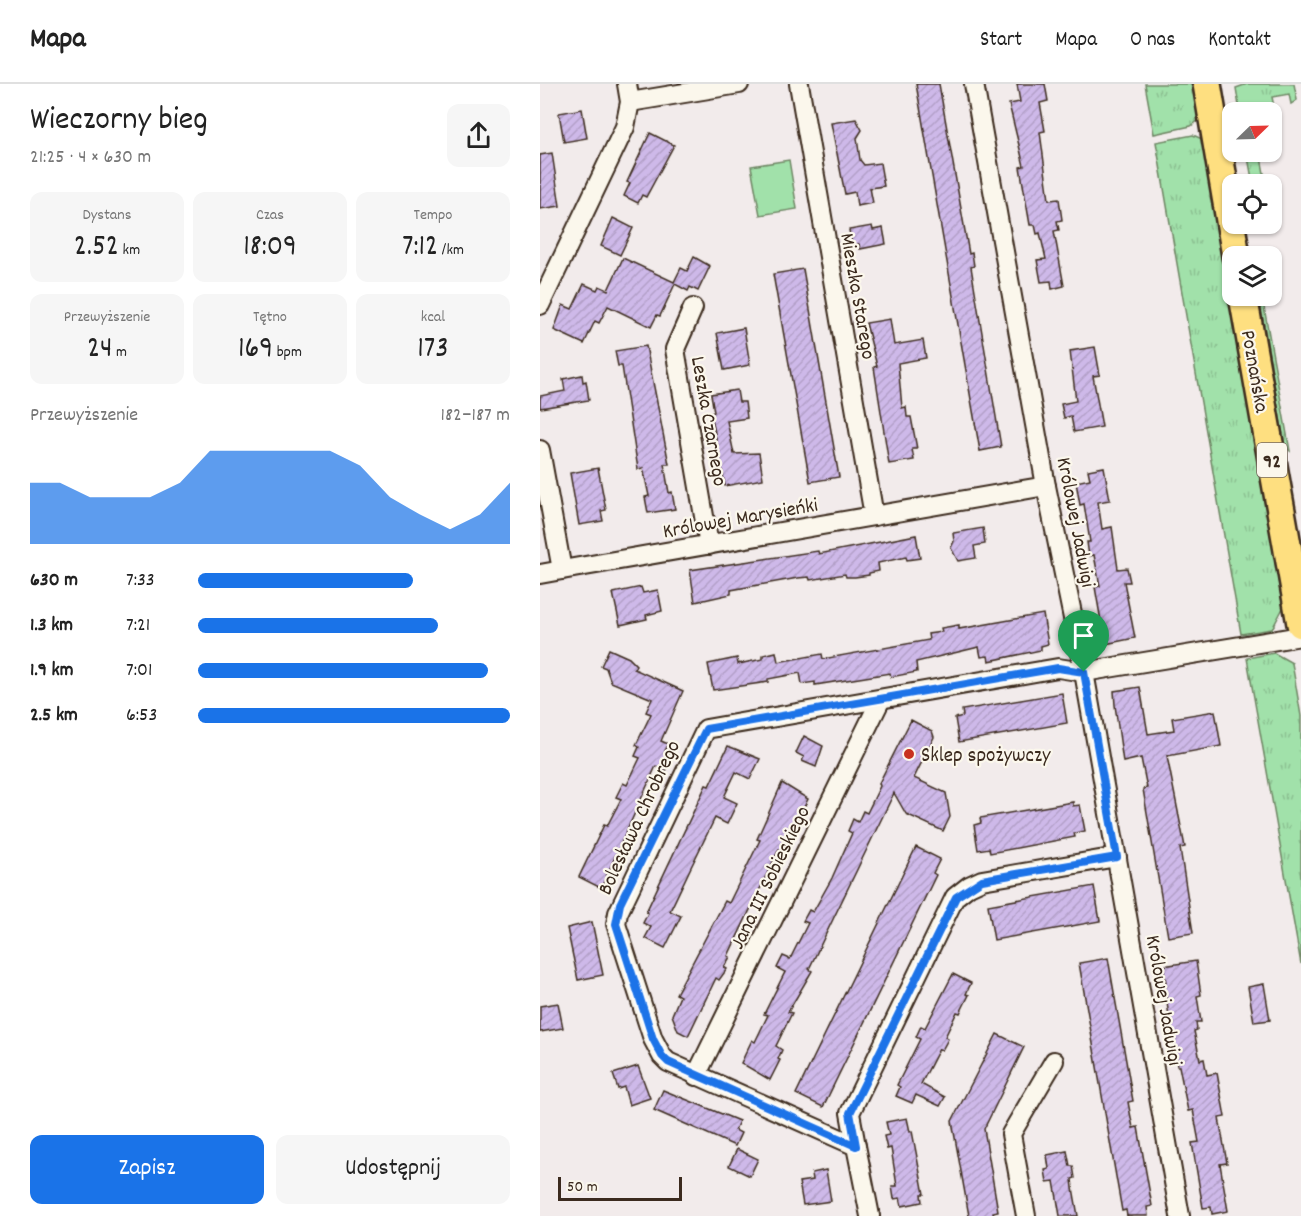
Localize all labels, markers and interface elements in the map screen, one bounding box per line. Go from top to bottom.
text: Mapa [30,21,86,61]
text: Start [980,26,1022,56]
text: Mapa [1055,26,1097,56]
text: O nas [1130,26,1175,56]
text: Kontakt [1208,26,1271,56]
text: Wieczorny bieg [30,98,208,145]
north arrow [1222,102,1282,162]
map controls [1222,102,1282,306]
button: share [447,104,510,167]
text: 21:25 · 4 × 630 m [30,144,151,172]
button: locate [1222,174,1282,234]
text: Dystans [82,204,132,227]
text: Czas [256,204,284,227]
text: Tempo [414,204,452,227]
text: 2.52 [74,227,119,270]
text: 18:09 [243,227,297,270]
text: 7:12 [402,227,438,270]
street label: Mieszka Starego [830,231,882,362]
text: km [119,239,140,262]
text: /km [438,239,464,262]
button: layers [1222,246,1282,306]
text: Przewyższenie [64,306,150,329]
text: Tętno [253,306,287,329]
text: kcal [421,306,445,329]
street label: Poznańska [1231,328,1275,416]
text: 24 [87,329,112,372]
text: 169 [238,329,273,372]
text: 173 [417,329,449,372]
text: m [112,341,127,364]
text: bpm [273,341,302,364]
street label: Leszka Czarnego [681,354,733,489]
text: Przewyższenie [30,402,138,430]
text: 182–187 m [441,402,510,430]
road number: 92 [1257,443,1287,477]
street label: Królowej Jadwigi [1047,455,1101,590]
street label: Królowej Marysieńki [661,492,820,548]
text: 630 m [30,567,78,595]
text: 7:33 [126,567,155,595]
pin [1058,610,1109,672]
text: 1.3 km [30,612,73,640]
text: 7:21 [126,612,150,640]
icon: arrive [1067,619,1100,652]
text: 1.9 km [30,657,73,685]
text: 7:01 [126,657,152,685]
text: 2.5 km [30,702,78,730]
text: 6:53 [126,702,157,730]
street label: Bolesława Chrobrego [592,736,690,901]
place label: Sklep spożywczy [921,742,1051,772]
marker: Sklep spożywczy [902,747,916,761]
street label: Jana III Sobieskiego [724,802,819,955]
street label: Królowej Jadwigi [1136,933,1188,1068]
button: Zapisz [30,1135,264,1204]
button: Udostępnij [276,1135,510,1204]
scale bar [558,1174,682,1202]
text: 50 m [567,1176,598,1199]

